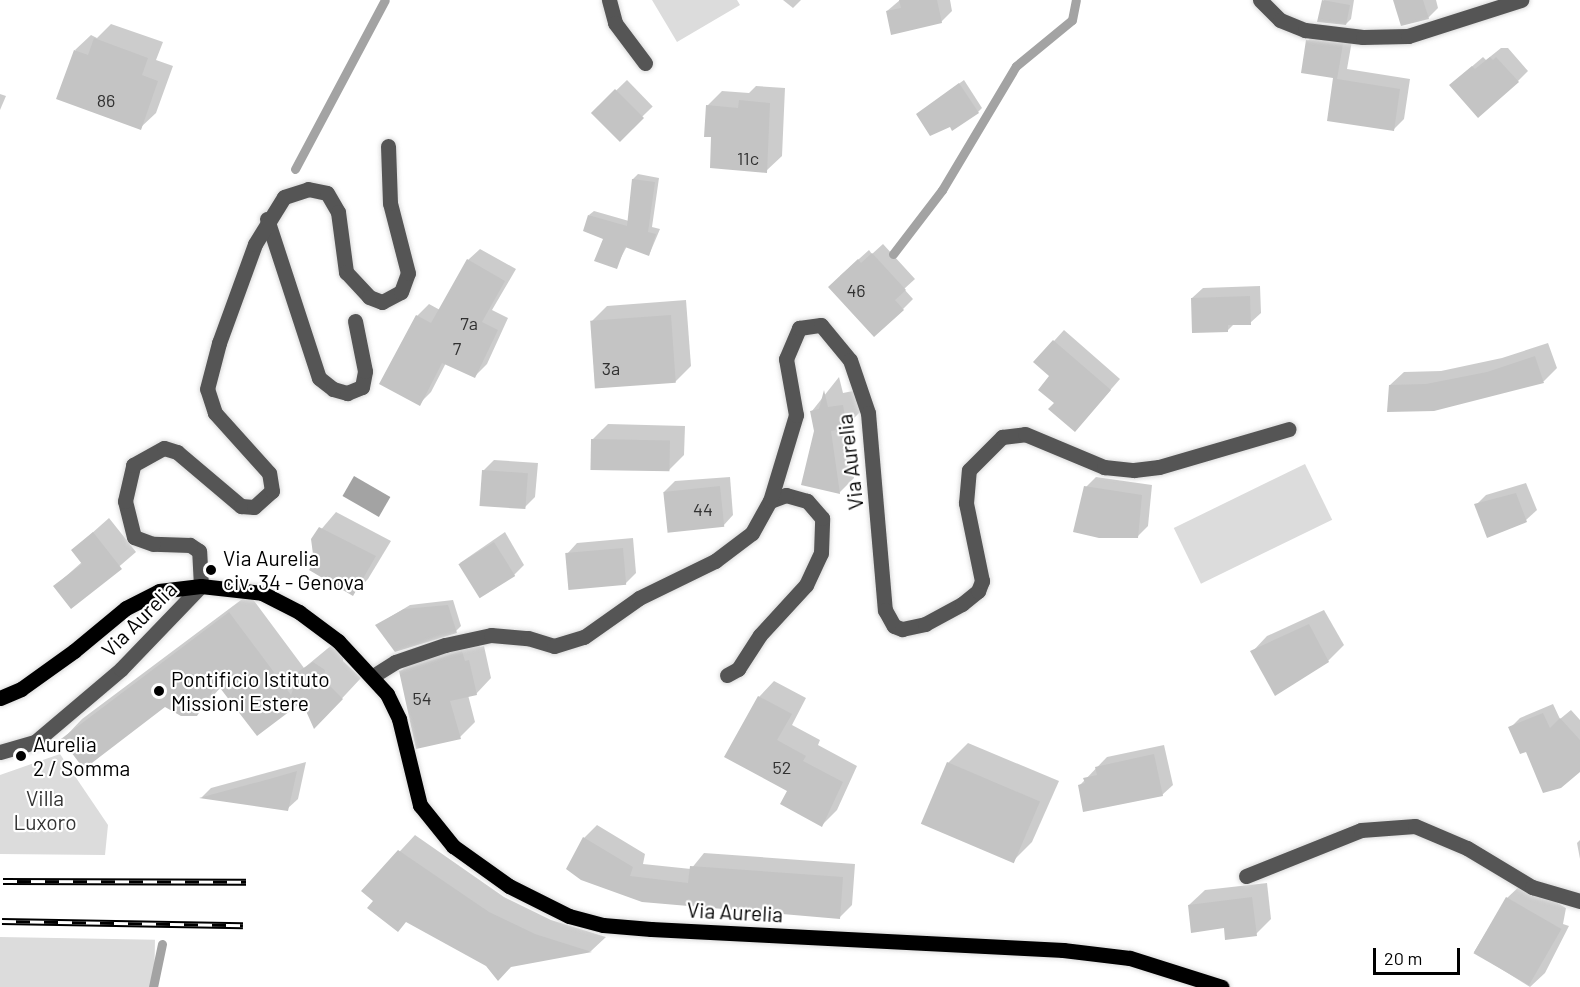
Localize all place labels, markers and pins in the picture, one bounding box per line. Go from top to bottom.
place label: Via Aurelia civ. 34 - Genova [223,545,364,595]
marker: Via Aurelia civ. 34 - Genova [204,563,218,577]
place label: Pontificio Istituto Missioni Estere [171,666,330,716]
marker: Pontificio Istituto Missioni Estere [152,684,166,698]
place label: Aurelia 2 / Somma [33,731,130,781]
marker: Aurelia 2 / Somma [14,749,28,763]

